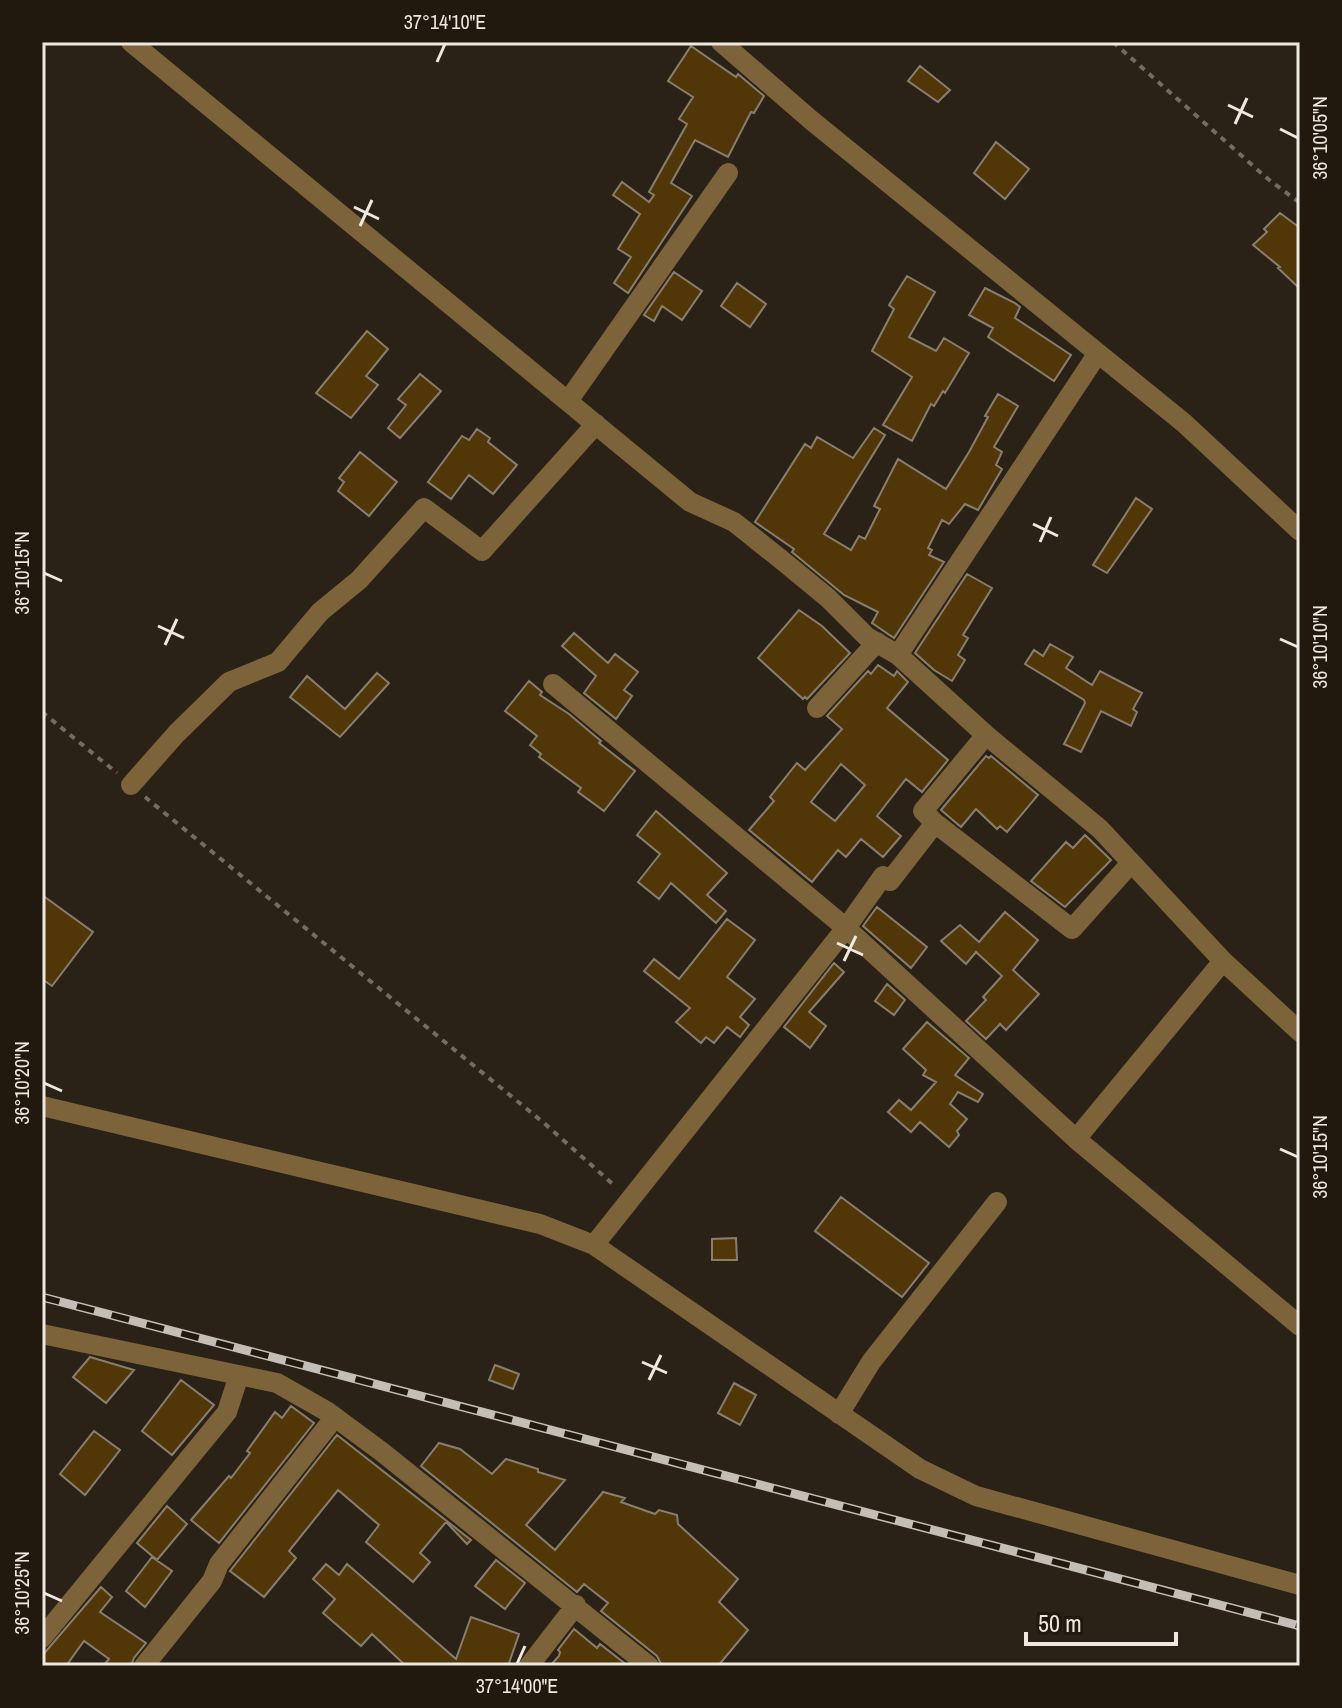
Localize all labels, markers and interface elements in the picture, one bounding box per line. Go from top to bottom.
text: 37°14'10"E [404,8,486,35]
text: 36°10'05"N [1306,96,1333,180]
text: 36°10'15"N [8,531,35,615]
text: 36°10'10"N [1306,605,1333,689]
text: 36°10'20"N [8,1041,35,1125]
text: 36°10'15"N [1306,1115,1333,1199]
text: 36°10'25"N [8,1551,35,1635]
scale bar [1026,1596,1176,1646]
text: 50 m [1038,1607,1082,1639]
text: 37°14'00"E [476,1672,558,1699]

